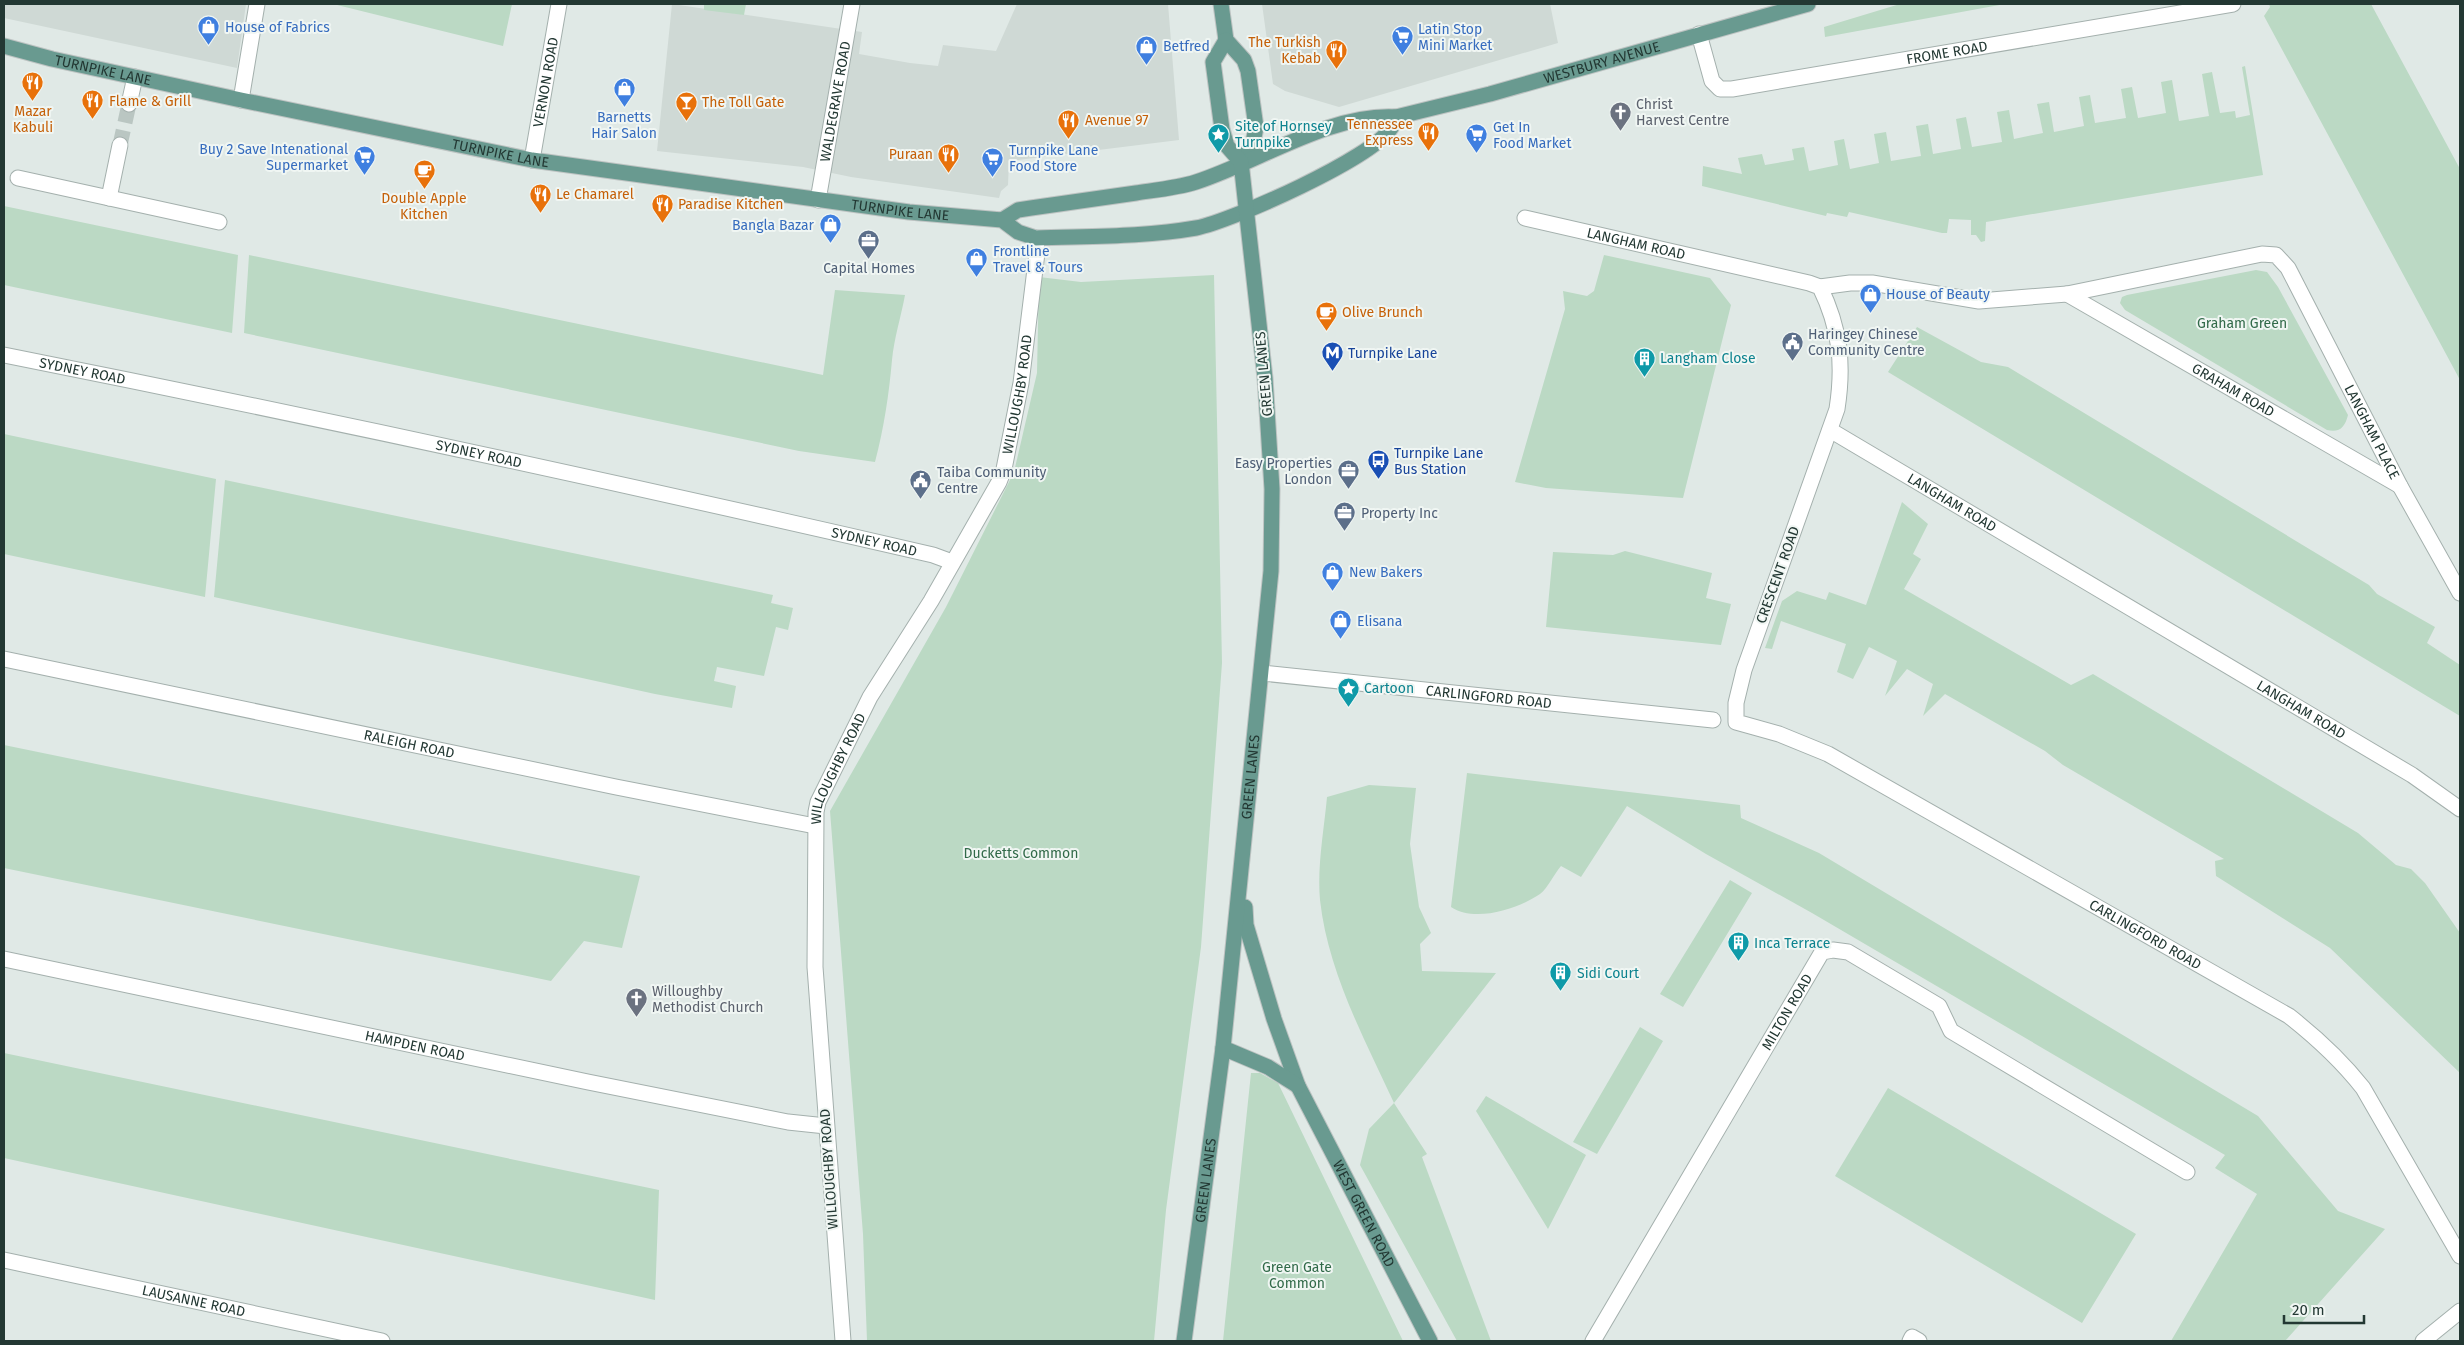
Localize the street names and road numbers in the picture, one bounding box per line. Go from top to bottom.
street label: VERNON ROAD [529,36,562,129]
street label: FROME ROAD [1905,37,1989,68]
street label: WESTBURY AVENUE [1541,38,1662,87]
street label: WALDEGRAVE ROAD [816,40,854,163]
street label: TURNPIKE LANE [53,51,153,89]
street label: TURNPIKE LANE [451,135,550,171]
street label: TURNPIKE LANE [850,196,950,224]
street label: LANGHAM ROAD [1585,224,1687,263]
street label: GREEN LANES [1252,331,1276,417]
street label: WILLOUGHBY ROAD [999,334,1035,456]
street label: SYDNEY ROAD [38,354,127,388]
street label: GRAHAM ROAD [2189,359,2278,420]
street label: LANGHAM PLACE [2341,382,2403,482]
street label: SYDNEY ROAD [434,436,523,471]
street label: LANGHAM ROAD [1905,469,2000,535]
street label: SYDNEY ROAD [830,523,919,560]
street label: CRESCENT ROAD [1753,524,1803,626]
street label: LANGHAM ROAD [2254,676,2349,742]
street label: CARLINGFORD ROAD [1425,682,1553,712]
street label: WILLOUGHBY ROAD [807,710,869,825]
street label: RALEIGH ROAD [362,726,456,762]
street label: GREEN LANES [1238,733,1263,820]
street label: CARLINGFORD ROAD [2086,896,2205,973]
street label: MILTON ROAD [1758,971,1816,1053]
street label: HAMPDEN ROAD [364,1027,466,1064]
street label: WILLOUGHBY ROAD [816,1108,842,1230]
street label: GREEN LANES [1191,1137,1219,1224]
street label: WEST GREEN ROAD [1329,1157,1399,1270]
street label: LAUSANNE ROAD [141,1281,247,1320]

